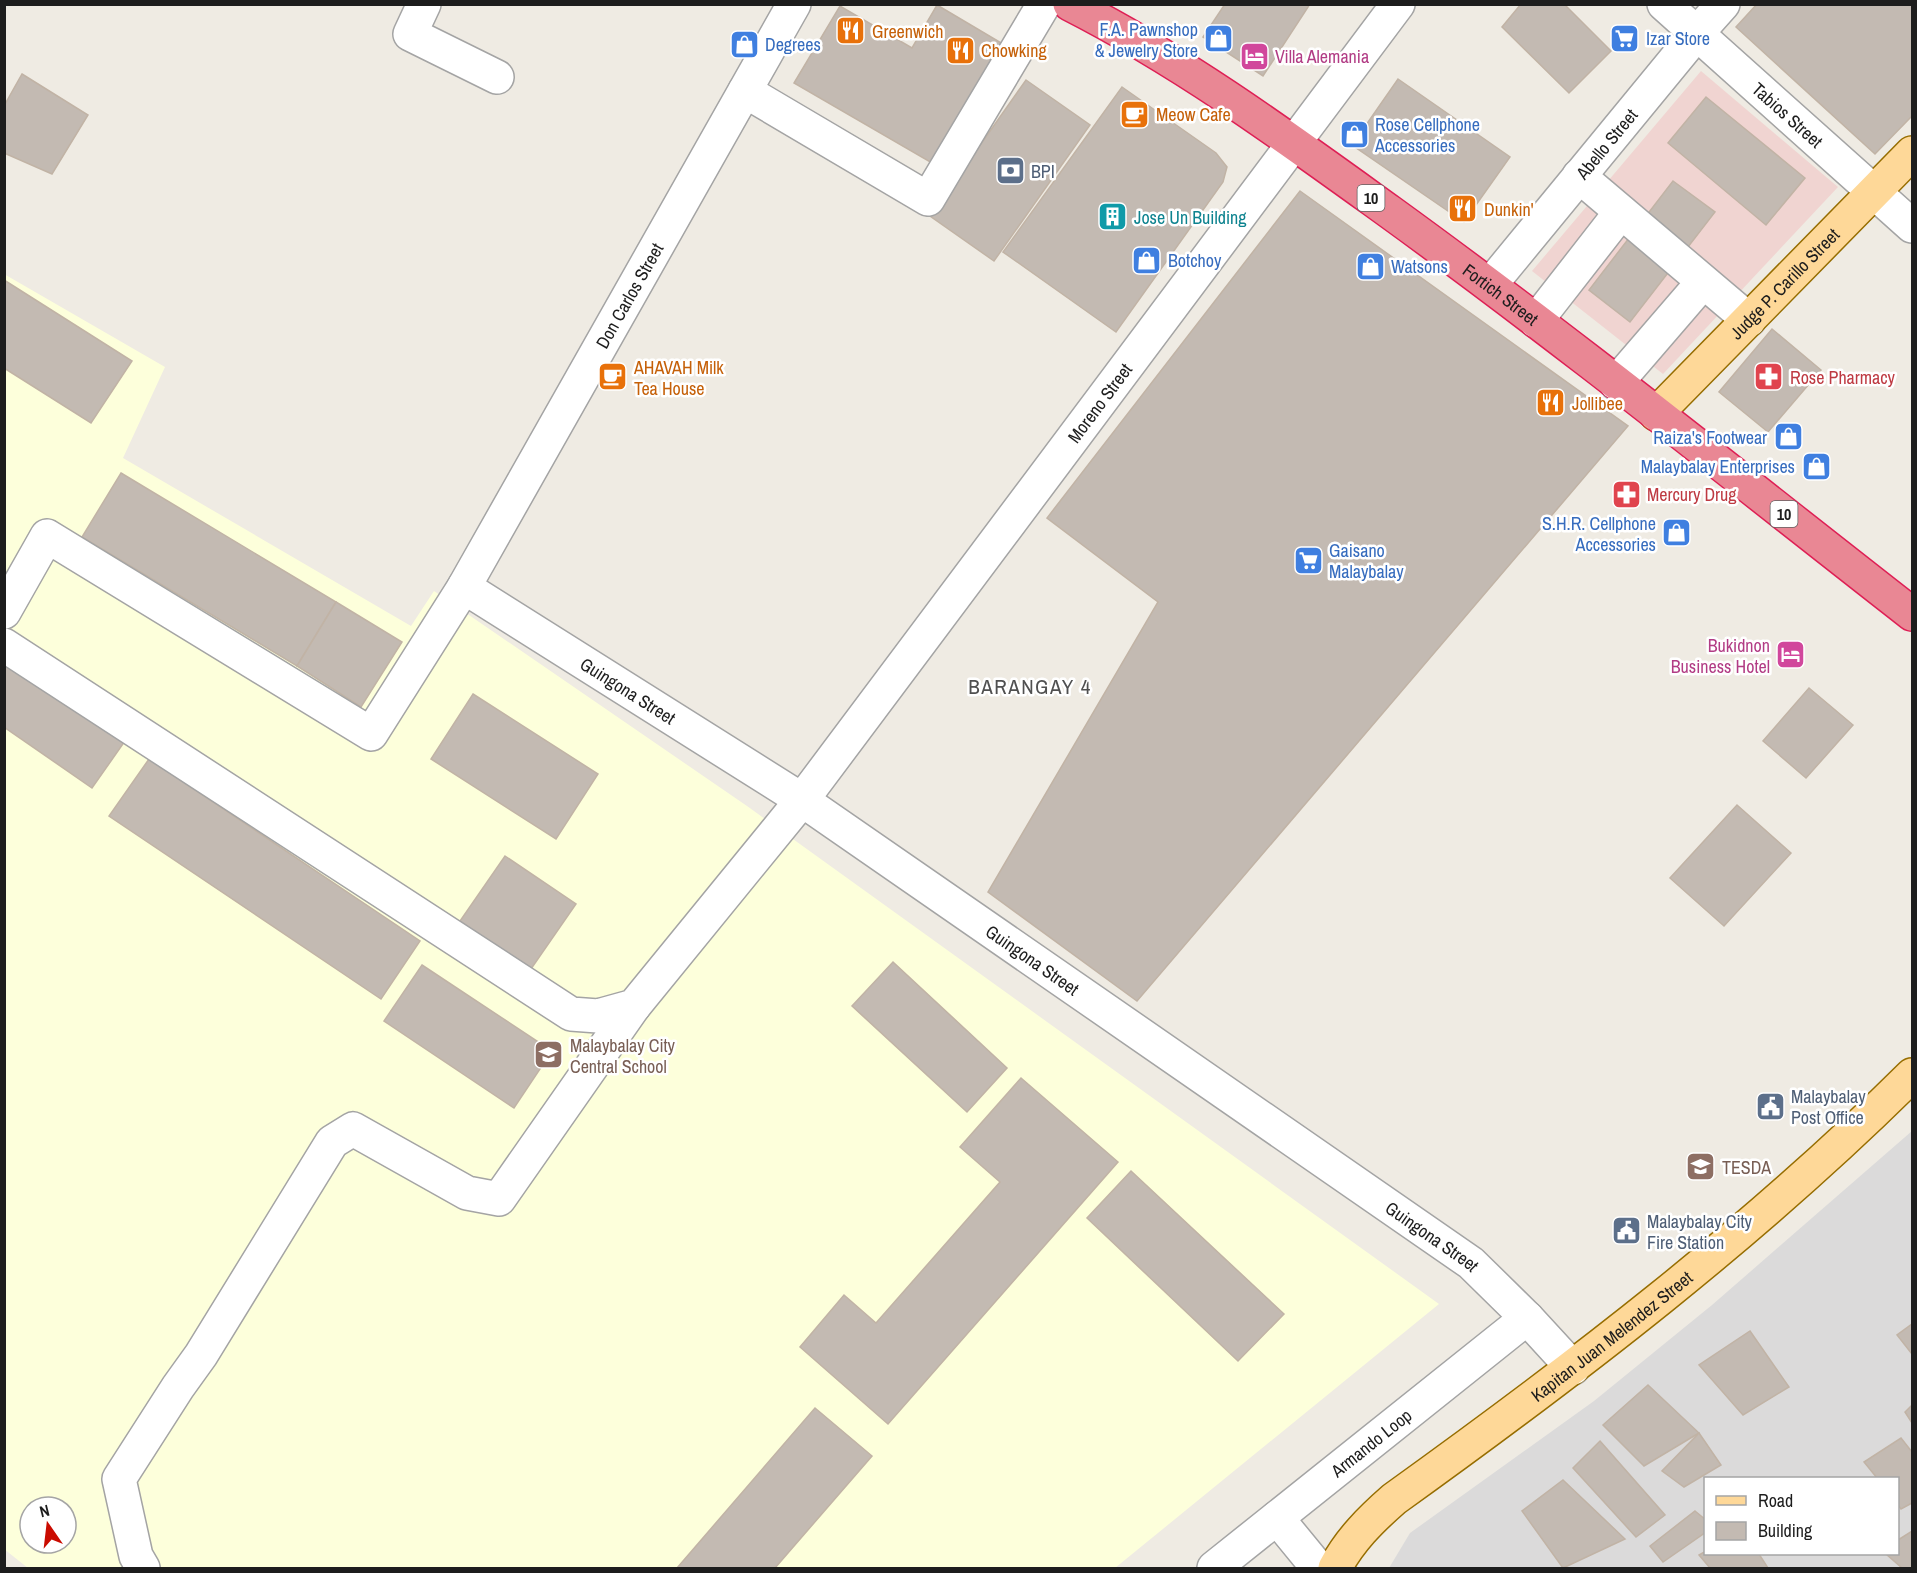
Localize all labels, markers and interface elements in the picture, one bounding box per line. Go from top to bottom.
restaurant icon: Greenwich [835,15,867,47]
place label: F.A. Pawnshop & Jewelry Store [1095,17,1198,63]
place label: Greenwich [872,19,943,44]
supermarket icon: Izar Store [1609,22,1641,54]
shop icon: F.A. Pawnshop & Jewelry Store [1203,23,1235,55]
place label: Izar Store [1646,26,1710,51]
shop icon: Degrees [728,28,760,60]
place label: Degrees [765,32,821,57]
restaurant icon: Chowking [944,34,976,66]
place label: Chowking [981,38,1047,63]
hotel icon: Villa Alemania [1238,40,1270,72]
place label: Villa Alemania [1275,44,1369,69]
street label: Tabios Street [1747,76,1829,153]
cafe icon: Meow Cafe [1119,98,1151,130]
place label: Meow Cafe [1156,102,1231,127]
street label: Abello Street [1569,103,1643,185]
place label: Rose Cellphone Accessories [1374,112,1480,158]
shop icon: Rose Cellphone Accessories [1338,118,1370,150]
bank icon: BPI [994,155,1026,187]
place label: BPI [1031,159,1055,184]
road number: 10 [1358,185,1384,211]
restaurant icon: Dunkin' [1447,193,1479,225]
place label: Dunkin' [1484,197,1534,222]
building icon: Jose Un Building [1097,201,1129,233]
place label: Jose Un Building [1134,205,1247,230]
street label: Judge P. Carillo Street [1724,222,1844,345]
street label: Don Carlos Street [589,238,669,353]
shop icon: Botchoy [1131,244,1163,276]
place label: Botchoy [1168,248,1222,273]
shop icon: Watsons [1354,250,1386,282]
place label: Watsons [1391,254,1448,279]
street label: Fortich Street [1458,257,1544,331]
place label: AHAVAH Milk Tea House [633,355,724,401]
street label: Moreno Street [1061,358,1137,448]
cafe icon: AHAVAH Milk Tea House [597,361,629,393]
pharmacy icon: Rose Pharmacy [1753,361,1785,393]
place label: Rose Pharmacy [1790,365,1896,390]
restaurant icon: Jollibee [1535,387,1567,419]
place label: Jollibee [1572,391,1623,416]
shop icon: Raiza's Footwear [1772,421,1804,453]
place label: Raiza's Footwear [1653,425,1767,450]
shop icon: Malaybalay Enterprises [1800,450,1832,482]
place label: Malaybalay Enterprises [1641,454,1795,479]
pharmacy icon: Mercury Drug [1610,478,1642,510]
place label: Mercury Drug [1647,482,1737,507]
road number: 10 [1770,501,1798,527]
place label: S.H.R. Cellphone Accessories [1542,511,1656,557]
shop icon: S.H.R. Cellphone Accessories [1661,517,1693,549]
place label: Gaisano Malaybalay [1329,538,1404,584]
supermarket icon: Gaisano Malaybalay [1292,544,1324,576]
place label: Bukidnon Business Hotel [1671,633,1770,679]
hotel icon: Bukidnon Business Hotel [1775,639,1807,671]
street label: Guingona Street [576,651,681,730]
district label: BARANGAY 4 [968,672,1092,701]
street label: Guingona Street [981,918,1084,1001]
place label: Malaybalay City Central School [570,1033,676,1079]
school or university icon: Malaybalay City Central School [533,1039,565,1071]
place label: Malaybalay Post Office [1791,1084,1866,1130]
public building icon: Malaybalay Post Office [1754,1090,1786,1122]
school or university icon: TESDA [1685,1151,1717,1183]
place label: TESDA [1722,1155,1771,1180]
street label: Guingona Street [1381,1195,1485,1277]
place label: Malaybalay City Fire Station [1647,1209,1753,1255]
public building icon: Malaybalay City Fire Station [1610,1215,1642,1247]
street label: Kapitan Juan Melendez Street [1525,1265,1697,1407]
street label: Armando Loop [1325,1403,1417,1483]
legend [1704,1477,1899,1555]
text: Road [1758,1488,1793,1513]
north arrow [18,1495,78,1555]
text: N [37,1499,52,1522]
text: Building [1758,1518,1813,1543]

